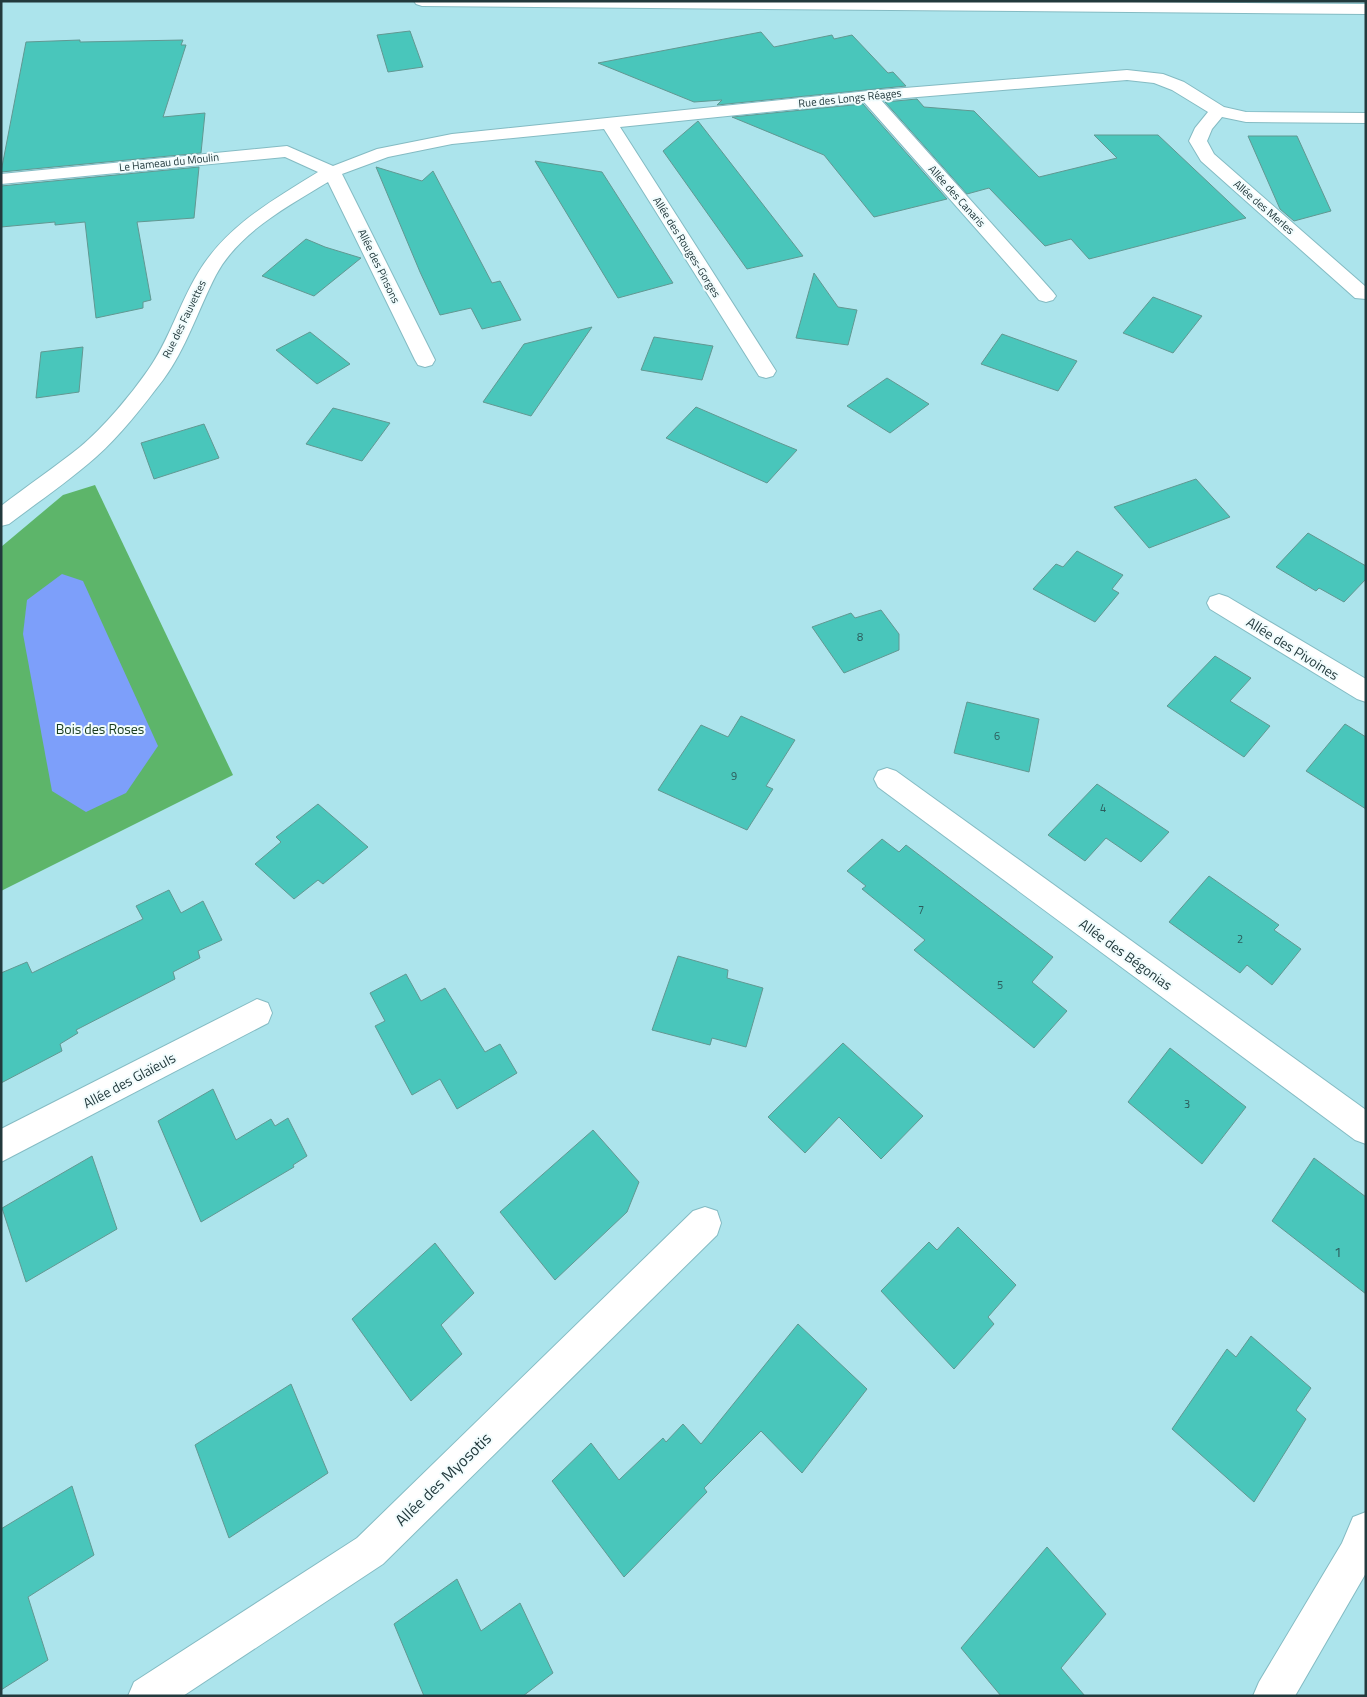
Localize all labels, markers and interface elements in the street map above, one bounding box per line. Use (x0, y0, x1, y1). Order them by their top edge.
street label: Rue des Longs Réages (798, 85, 902, 111)
street label: Le Hameau du Moulin (118, 149, 220, 175)
street label: Allée des Canaris (925, 162, 989, 230)
street label: Allée des Merles (1230, 176, 1298, 238)
street label: Allée des Rouges-Gorges (649, 194, 725, 300)
street label: Allée des Pinsons (354, 226, 404, 306)
street label: Rue des Fauvettes (158, 277, 210, 361)
street label: Allée des Pivoines (1243, 611, 1343, 685)
house number: 8 (857, 629, 863, 645)
park label: Bois des Roses (56, 718, 144, 739)
house number: 6 (994, 728, 1000, 744)
house number: 9 (731, 768, 737, 784)
house number: 4 (1100, 800, 1106, 816)
house number: 7 (918, 902, 924, 918)
street label: Allée des Bégonias (1075, 913, 1177, 995)
house number: 2 (1237, 931, 1243, 947)
house number: 5 (997, 977, 1003, 993)
street label: Allée des Glaïeuls (79, 1047, 179, 1113)
house number: 3 (1184, 1096, 1190, 1112)
house number: 1 (1334, 1241, 1342, 1262)
street label: Allée des Myosotis (389, 1427, 497, 1531)

